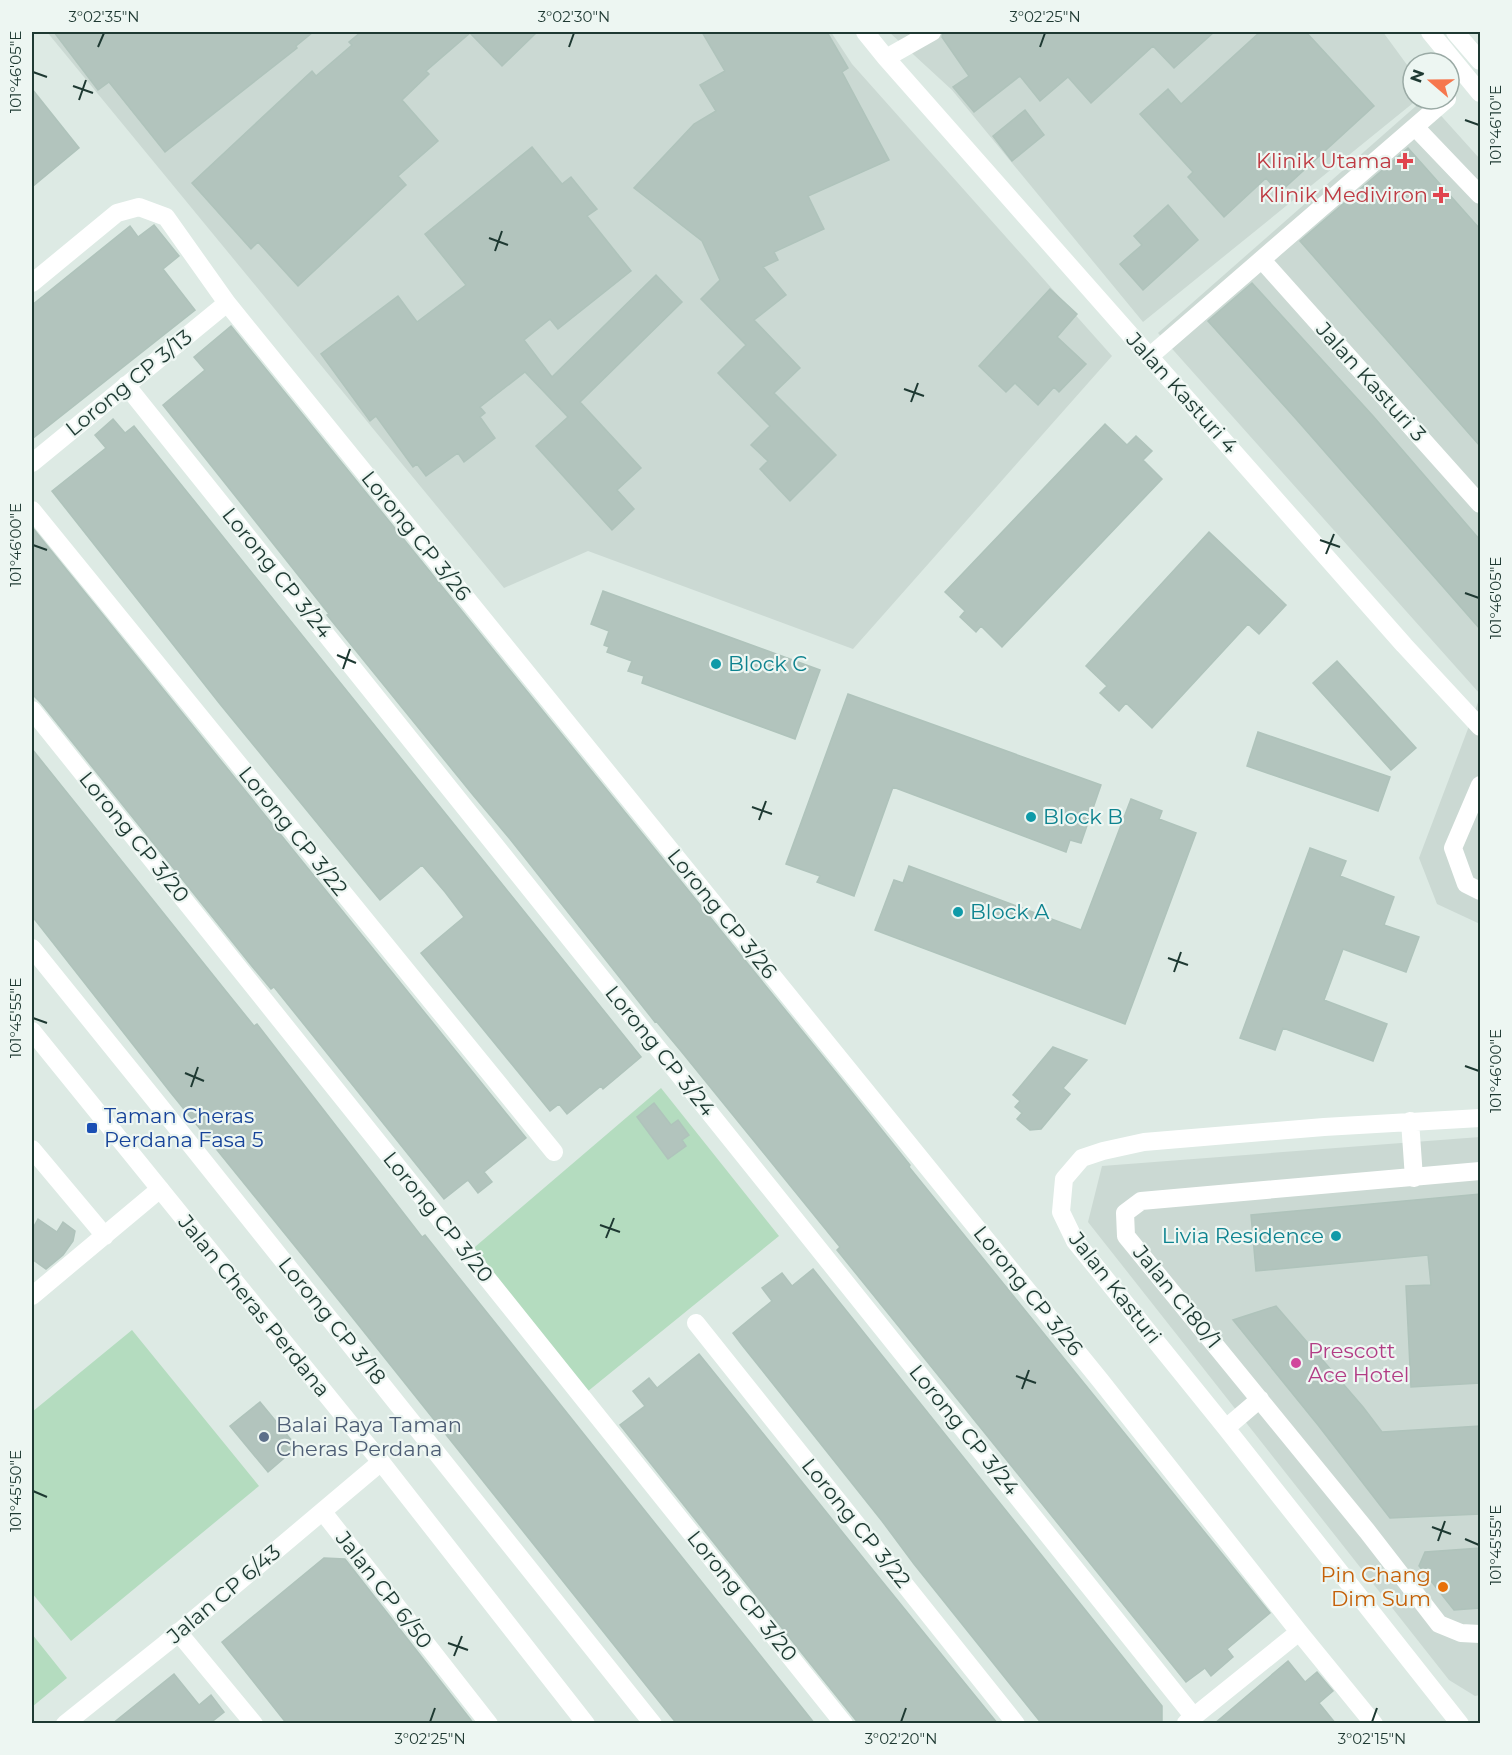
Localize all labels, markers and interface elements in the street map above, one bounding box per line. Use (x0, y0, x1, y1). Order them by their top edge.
text: 3°02'35"N (69, 7, 139, 26)
text: 3°02'30"N (538, 7, 610, 26)
text: 3°02'25"N (1009, 7, 1081, 26)
text: 101°46'05"E (6, 31, 25, 113)
north arrow (1401, 51, 1461, 111)
text: N (1406, 67, 1429, 85)
text: 101°46'10"E (1486, 85, 1505, 165)
place label: Klinik Utama (1256, 148, 1392, 173)
marker: Klinik Utama (1396, 152, 1414, 170)
place label: Klinik Mediviron (1259, 182, 1428, 207)
marker: Klinik Mediviron (1432, 186, 1450, 204)
street label: Jalan Kasturi 3 (1311, 316, 1431, 446)
street label: Lorong CP 3/13 (61, 324, 197, 441)
street label: Jalan Kasturi 4 (1121, 326, 1243, 458)
street label: Lorong CP 3/26 (356, 466, 477, 606)
street label: Lorong CP 3/24 (217, 502, 338, 643)
text: 101°46'00"E (6, 503, 25, 587)
text: 101°46'05"E (1486, 557, 1505, 639)
place label: Block C (728, 651, 807, 676)
marker: Block C (709, 657, 723, 671)
street label: Lorong CP 3/22 (234, 761, 353, 900)
street label: Lorong CP 3/20 (74, 766, 195, 907)
place label: Block B (1043, 804, 1123, 829)
marker: Block B (1024, 810, 1038, 824)
street label: Lorong CP 3/26 (662, 844, 783, 984)
place label: Block A (970, 899, 1050, 924)
marker: Block A (951, 905, 965, 919)
text: 101°45'55"E (6, 978, 25, 1058)
street label: Lorong CP 3/24 (600, 980, 721, 1121)
text: 101°46'00"E (1486, 1029, 1505, 1113)
place label: Taman Cheras Perdana Fasa 5 (104, 1103, 264, 1152)
marker: Taman Cheras Perdana Fasa 5 (85, 1121, 99, 1135)
street label: Lorong CP 3/20 (378, 1146, 499, 1287)
street label: Jalan Cheras Perdana (173, 1209, 336, 1402)
street label: Lorong CP 3/26 (968, 1221, 1089, 1361)
place label: Livia Residence (1162, 1223, 1324, 1248)
street label: Jalan Kasturi (1064, 1226, 1167, 1348)
marker: Livia Residence (1329, 1229, 1343, 1243)
street label: Jalan C180/1 (1128, 1239, 1227, 1353)
street label: Lorong CP 3/18 (273, 1252, 391, 1389)
place label: Prescott Ace Hotel (1308, 1338, 1409, 1387)
marker: Prescott Ace Hotel (1289, 1356, 1303, 1370)
street label: Lorong CP 3/24 (904, 1359, 1025, 1500)
place label: Balai Raya Taman Cheras Perdana (276, 1412, 462, 1461)
marker: Balai Raya Taman Cheras Perdana (257, 1430, 271, 1444)
text: 101°45'50"E (6, 1450, 25, 1532)
street label: Lorong CP 3/22 (797, 1453, 916, 1592)
text: 101°45'55"E (1486, 1505, 1505, 1585)
street label: Jalan CP 6/50 (330, 1525, 438, 1653)
street label: Lorong CP 3/20 (682, 1525, 803, 1666)
street label: Jalan CP 6/43 (161, 1539, 285, 1649)
place label: Pin Chang Dim Sum (1321, 1562, 1431, 1611)
marker: Pin Chang Dim Sum (1436, 1580, 1450, 1594)
text: 3°02'25"N (394, 1729, 466, 1748)
text: 3°02'20"N (865, 1729, 937, 1748)
text: 3°02'15"N (1338, 1729, 1406, 1748)

